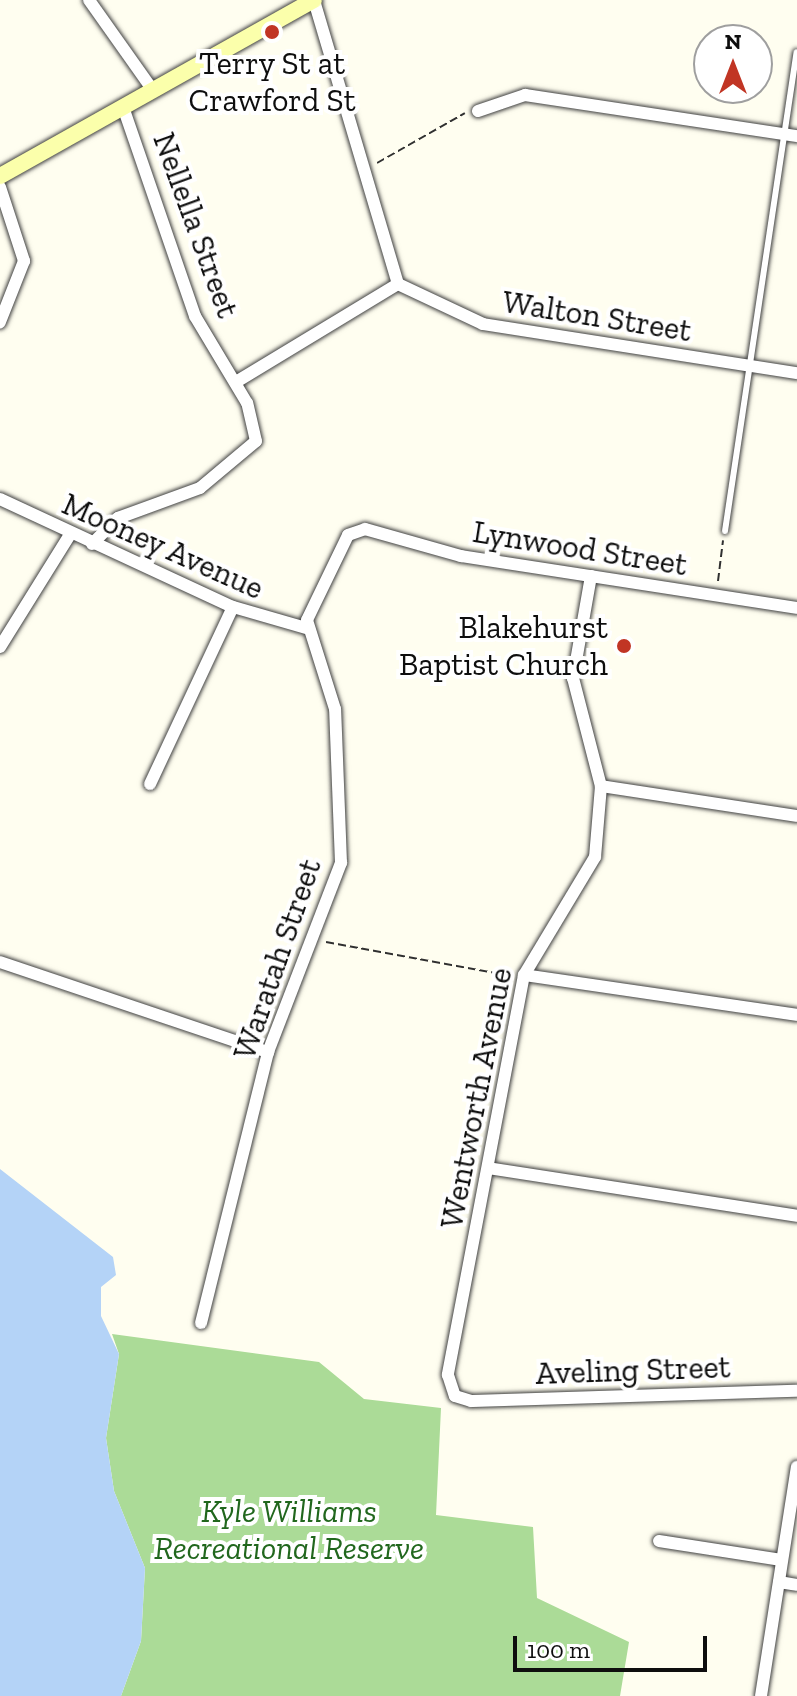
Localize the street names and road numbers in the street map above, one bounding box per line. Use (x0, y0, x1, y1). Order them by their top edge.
street label: Nellella Street (145, 127, 247, 323)
street label: Walton Street (500, 282, 694, 350)
street label: Mooney Avenue (56, 484, 270, 608)
street label: Lynwood Street (470, 512, 690, 584)
street label: Waratah Street (225, 854, 329, 1064)
street label: Wentworth Avenue (432, 964, 520, 1232)
street label: Aveling Street (535, 1347, 731, 1393)

